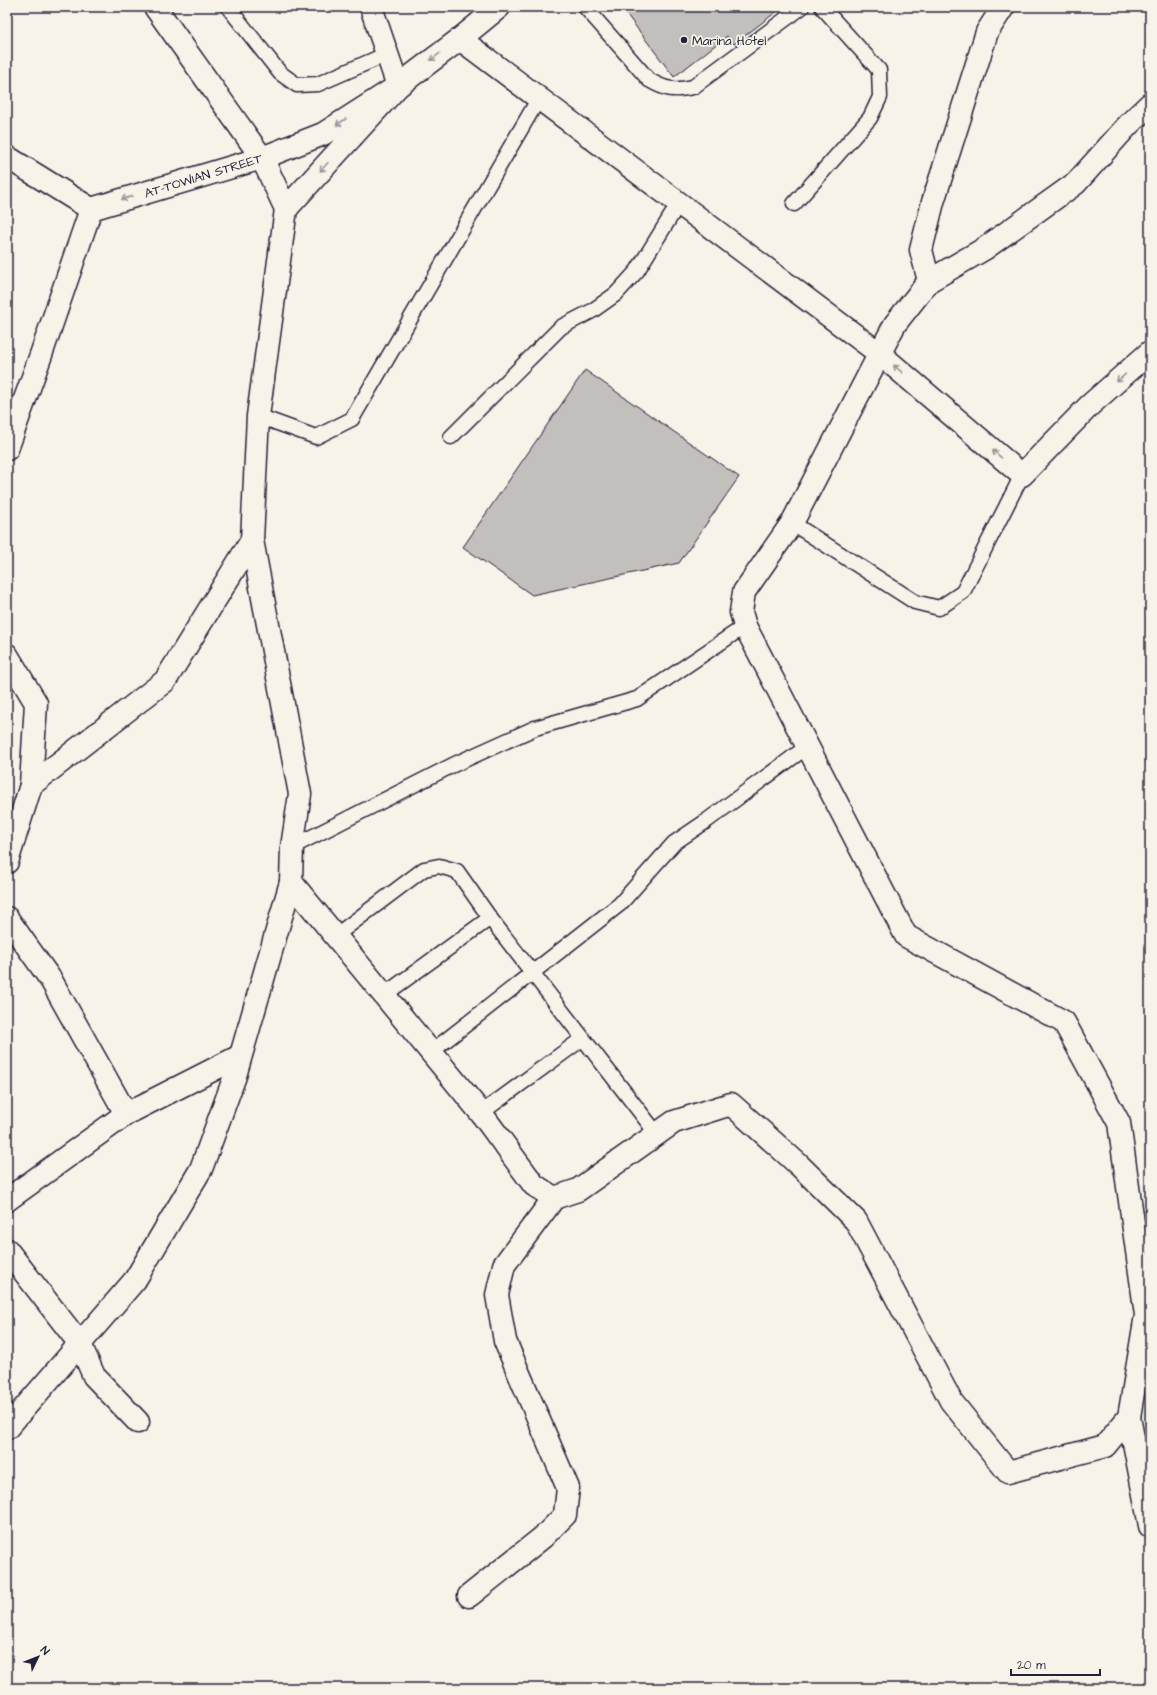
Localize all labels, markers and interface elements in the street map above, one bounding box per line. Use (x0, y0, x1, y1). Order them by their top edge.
place label: Marina Hotel (692, 32, 766, 50)
marker: Marina Hotel (679, 35, 689, 45)
one-way arrow (430, 53, 441, 62)
one-way arrow (336, 118, 347, 126)
street label: AT-TOWIAN STREET (142, 149, 265, 202)
one-way arrow (320, 161, 329, 171)
one-way arrow (121, 195, 134, 202)
one-way arrow (894, 365, 904, 374)
one-way arrow (1115, 373, 1126, 382)
one-way arrow (992, 449, 1002, 458)
north arrow (18, 1637, 58, 1677)
text: N (37, 1643, 53, 1658)
scale bar (1011, 1651, 1100, 1677)
text: 20 m (1017, 1657, 1046, 1674)

